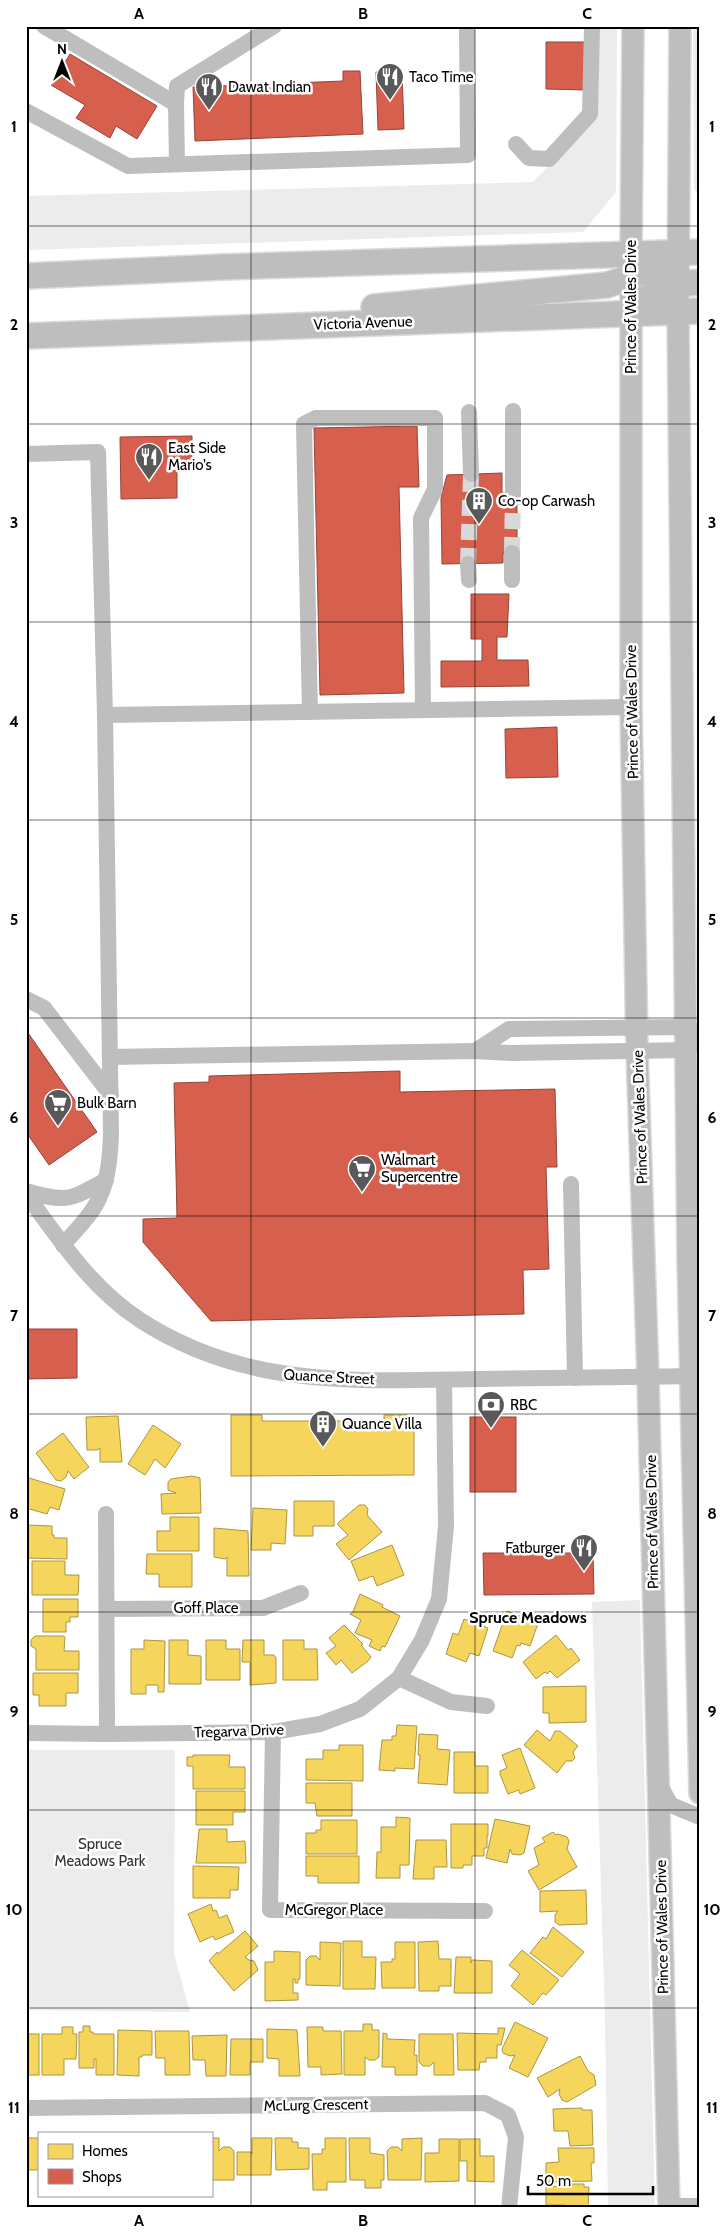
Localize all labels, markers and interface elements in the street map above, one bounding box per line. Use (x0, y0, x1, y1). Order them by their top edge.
text: A (134, 4, 144, 23)
text: B (358, 4, 368, 23)
text: C (582, 4, 592, 23)
north arrow (38, 38, 88, 88)
text: N (57, 40, 67, 58)
restaurant icon: Taco Time (375, 62, 405, 101)
place label: Taco Time (409, 68, 474, 86)
restaurant icon: Dawat Indian (194, 72, 224, 111)
place label: Dawat Indian (228, 78, 311, 96)
text: 1 (11, 117, 17, 136)
text: 1 (709, 117, 715, 136)
street label: Prince of Wales Drive (622, 240, 640, 374)
street label: Victoria Avenue (313, 312, 413, 334)
text: 2 (10, 315, 18, 334)
text: 2 (708, 315, 716, 334)
place label: East Side Mario's (168, 439, 226, 474)
restaurant icon: East Side Mario's (134, 442, 164, 481)
building icon: Co-op Carwash (464, 486, 494, 525)
place label: Co-op Carwash (498, 492, 595, 510)
text: 3 (10, 513, 18, 532)
text: 3 (708, 513, 716, 532)
street label: Prince of Wales Drive (622, 644, 642, 779)
text: 4 (9, 712, 19, 731)
text: 4 (707, 712, 717, 731)
text: 5 (10, 910, 18, 929)
text: 5 (708, 910, 716, 929)
street label: Prince of Wales Drive (629, 1049, 651, 1184)
supermarket icon: Bulk Barn (43, 1088, 73, 1127)
place label: Bulk Barn (77, 1094, 137, 1112)
text: 6 (10, 1108, 19, 1127)
text: 6 (708, 1108, 717, 1127)
place label: Walmart Supercentre (381, 1151, 458, 1186)
supermarket icon: Walmart Supercentre (347, 1154, 377, 1193)
text: 7 (10, 1306, 19, 1325)
text: 7 (708, 1306, 717, 1325)
street label: Quance Street (283, 1366, 375, 1388)
bank icon: RBC (476, 1390, 506, 1429)
place label: RBC (510, 1396, 537, 1414)
building icon: Quance Villa (308, 1409, 338, 1448)
place label: Quance Villa (342, 1415, 423, 1433)
street label: Prince of Wales Drive (642, 1454, 662, 1589)
text: 8 (9, 1504, 19, 1523)
text: 8 (707, 1504, 717, 1523)
restaurant icon: Fatburger (569, 1533, 599, 1572)
place label: Fatburger (505, 1539, 565, 1557)
street label: Goff Place (173, 1599, 239, 1617)
district label: Spruce Meadows (469, 1608, 587, 1627)
text: 9 (10, 1702, 19, 1721)
text: 9 (708, 1702, 717, 1721)
street label: Tregarva Drive (194, 1720, 285, 1742)
park label: Spruce Meadows Park (55, 1835, 146, 1870)
street label: Prince of Wales Drive (652, 1859, 672, 1994)
text: 10 (5, 1900, 23, 1919)
text: 10 (703, 1900, 721, 1919)
street label: McGregor Place (285, 1901, 383, 1919)
street label: McLurg Crescent (263, 2095, 369, 2115)
text: 11 (8, 2098, 20, 2117)
text: 11 (706, 2098, 718, 2117)
legend (38, 2132, 212, 2196)
text: Homes (82, 2142, 128, 2160)
scale bar (528, 2164, 654, 2196)
text: Shops (82, 2168, 122, 2186)
text: 50 m (536, 2172, 571, 2190)
text: A (134, 2211, 144, 2230)
text: B (358, 2211, 368, 2230)
text: C (582, 2211, 592, 2230)

